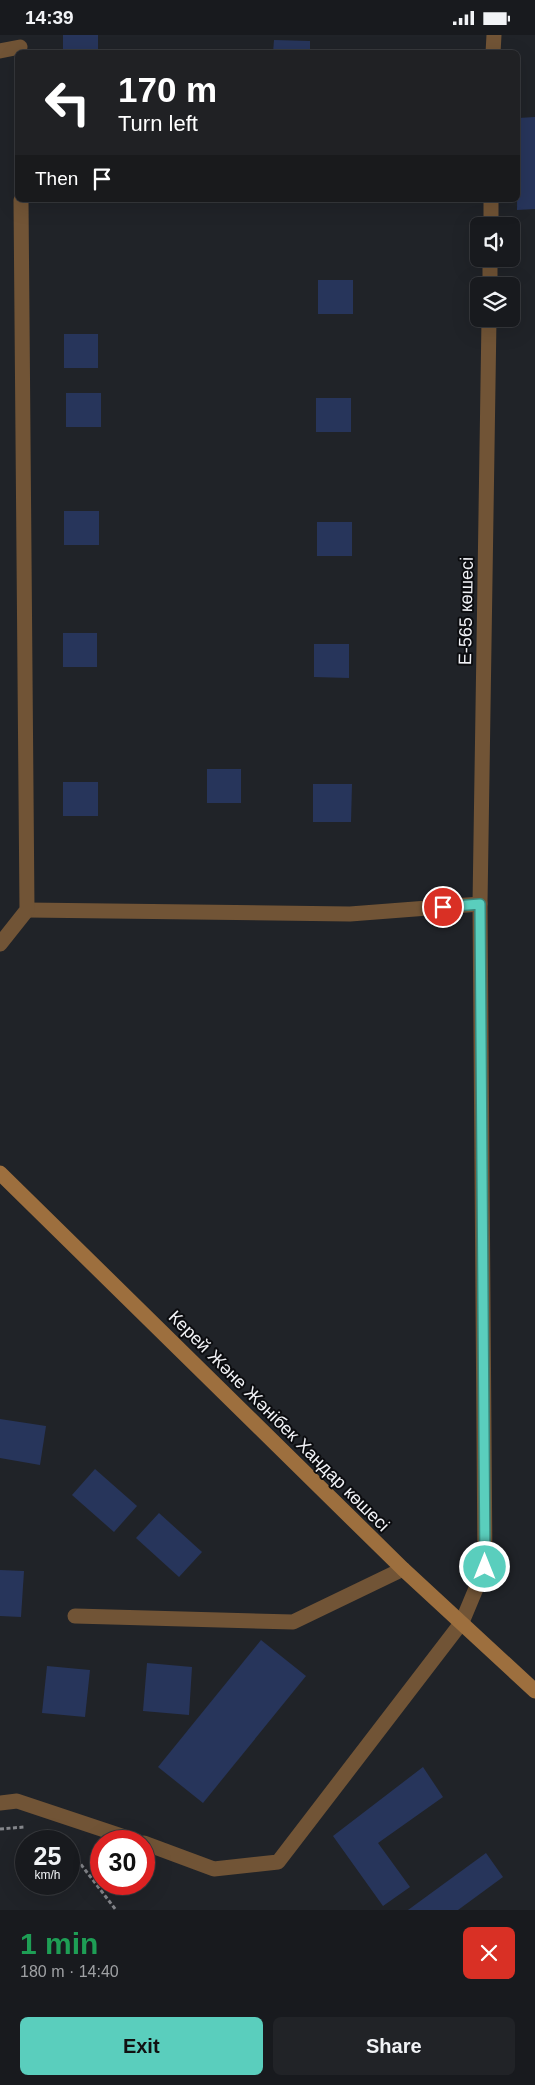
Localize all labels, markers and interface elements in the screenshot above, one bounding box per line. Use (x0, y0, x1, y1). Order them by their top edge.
text: 14:39 (25, 7, 74, 28)
icon: left (35, 70, 100, 135)
text: 170 m (118, 70, 217, 109)
text: Turn left (118, 111, 198, 136)
icon: arrive (88, 165, 116, 193)
text: Then (35, 168, 78, 189)
map controls (470, 217, 520, 327)
button: sound (470, 217, 520, 267)
button: layers (470, 277, 520, 327)
street label: Е-565 көшесі (455, 557, 477, 665)
pin (422, 886, 464, 928)
icon: arrive (429, 893, 457, 921)
street label: Керей Және Жәнібек Хандар көшесі (165, 1307, 393, 1535)
position arrow (458, 1540, 510, 1592)
speed limit sign: 30 (90, 1830, 155, 1895)
text: 25 (34, 1842, 61, 1870)
text: km/h (34, 1868, 61, 1882)
text: 1 min (20, 1927, 98, 1960)
button: close (463, 1927, 515, 1979)
text: 180 m · 14:40 (20, 1963, 119, 1980)
button: Exit (20, 2017, 263, 2075)
button: Share (273, 2017, 515, 2075)

